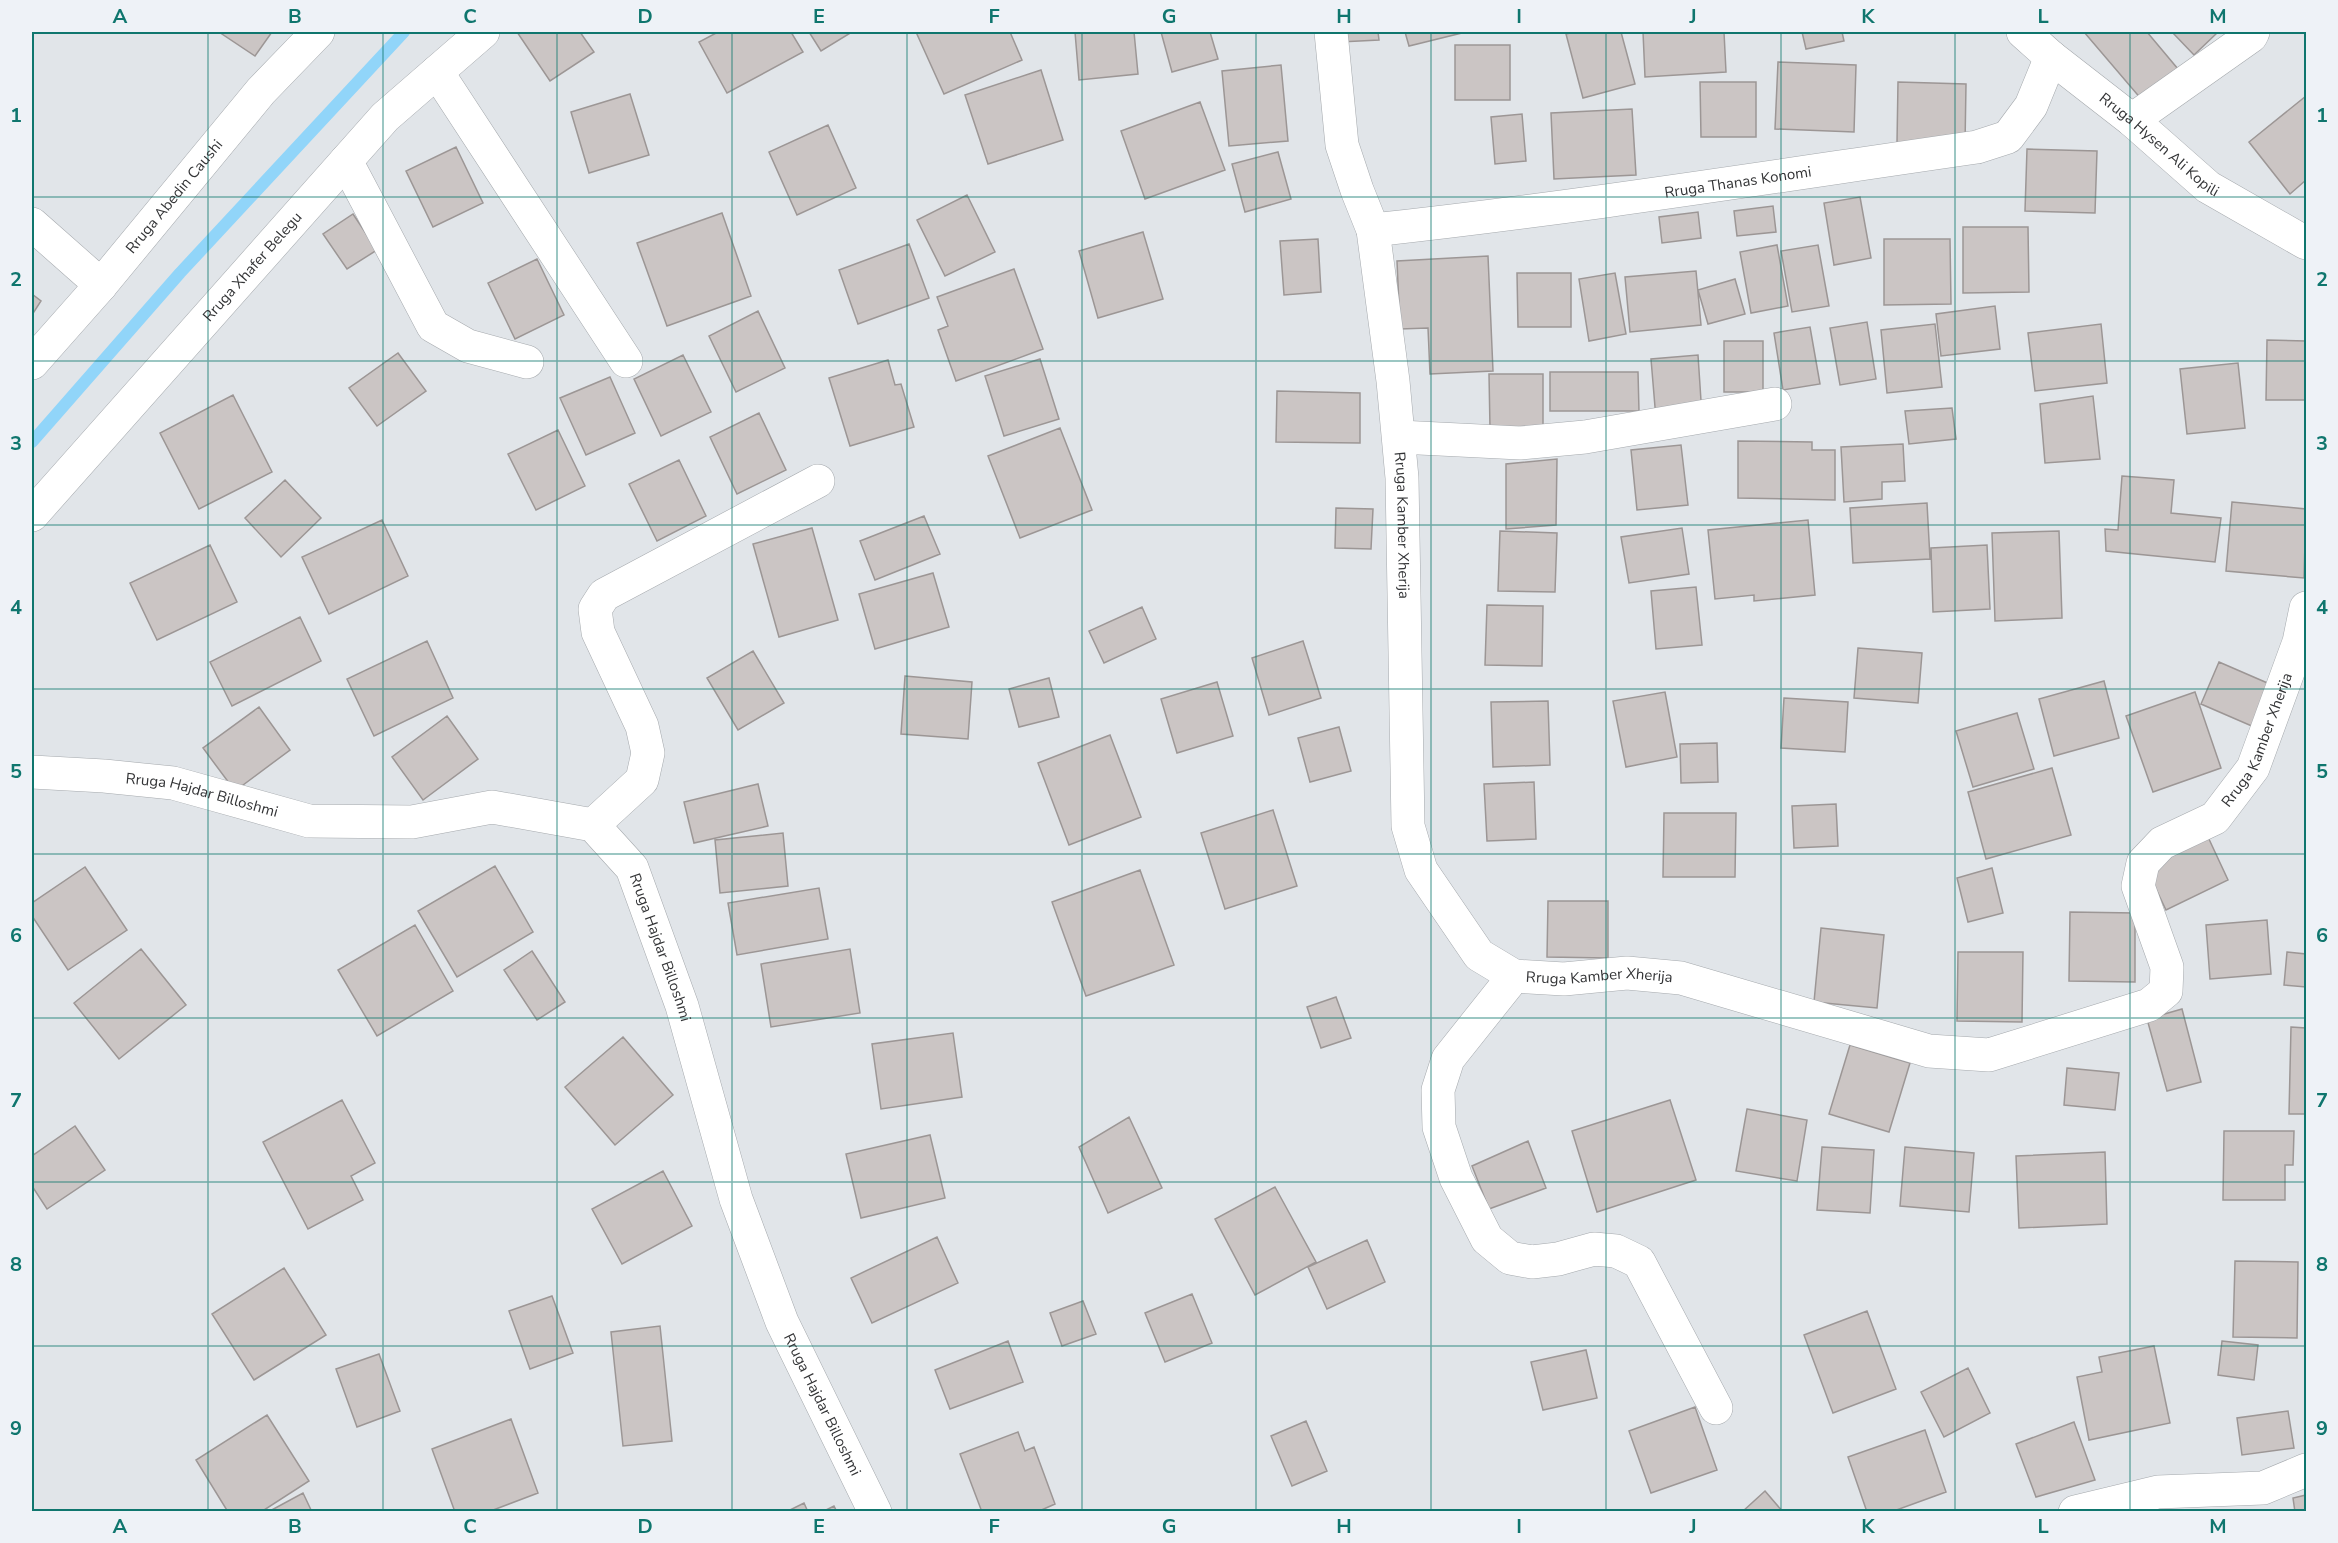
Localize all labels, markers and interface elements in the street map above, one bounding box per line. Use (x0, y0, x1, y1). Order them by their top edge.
text: A (113, 3, 128, 30)
text: B (288, 3, 302, 30)
text: C (463, 3, 477, 30)
text: D (637, 3, 653, 30)
text: E (813, 3, 825, 30)
text: F (988, 3, 1000, 30)
text: G (1162, 3, 1176, 30)
text: H (1336, 3, 1352, 30)
text: I (1516, 3, 1522, 30)
text: J (1688, 3, 1697, 30)
text: K (1861, 3, 1875, 30)
text: L (2037, 3, 2049, 30)
text: M (2209, 3, 2227, 30)
street label: Rruga Hysen Ali Kopili (2095, 88, 2223, 201)
text: 1 (10, 102, 22, 129)
text: 1 (2316, 102, 2328, 129)
street label: Rruga Abedin Caushi (121, 135, 227, 258)
street label: Rruga Thanas Konomi (1663, 161, 1813, 203)
street label: Rruga Xhafer Belegu (198, 207, 306, 326)
text: 2 (10, 266, 22, 293)
text: 2 (2316, 266, 2328, 293)
text: 3 (10, 430, 22, 457)
text: 3 (2316, 430, 2328, 457)
street label: Rruga Kamber Xherija (1390, 451, 1414, 599)
text: 4 (10, 594, 22, 621)
text: 4 (2316, 594, 2328, 621)
street label: Rruga Kamber Xherija (2217, 670, 2297, 811)
text: 5 (10, 758, 22, 785)
text: 5 (2316, 758, 2328, 785)
street label: Rruga Hajdar Billoshmi (125, 768, 280, 822)
street label: Rruga Hajdar Billoshmi (625, 870, 696, 1024)
text: 6 (10, 922, 22, 949)
text: 6 (2316, 922, 2328, 949)
street label: Rruga Kamber Xherija (1525, 963, 1674, 989)
text: 7 (10, 1087, 22, 1114)
text: 7 (2316, 1087, 2328, 1114)
text: 8 (10, 1251, 22, 1278)
text: 8 (2316, 1251, 2328, 1278)
street label: Rruga Hajdar Billoshmi (779, 1330, 866, 1479)
text: 9 (10, 1415, 22, 1442)
text: 9 (2316, 1415, 2328, 1442)
text: A (113, 1513, 128, 1540)
text: B (288, 1513, 302, 1540)
text: C (463, 1513, 477, 1540)
text: D (637, 1513, 653, 1540)
text: E (813, 1513, 825, 1540)
text: F (988, 1513, 1000, 1540)
text: G (1162, 1513, 1176, 1540)
text: H (1336, 1513, 1352, 1540)
text: I (1516, 1513, 1522, 1540)
text: J (1688, 1513, 1697, 1540)
text: K (1861, 1513, 1875, 1540)
text: L (2037, 1513, 2049, 1540)
text: M (2209, 1513, 2227, 1540)

